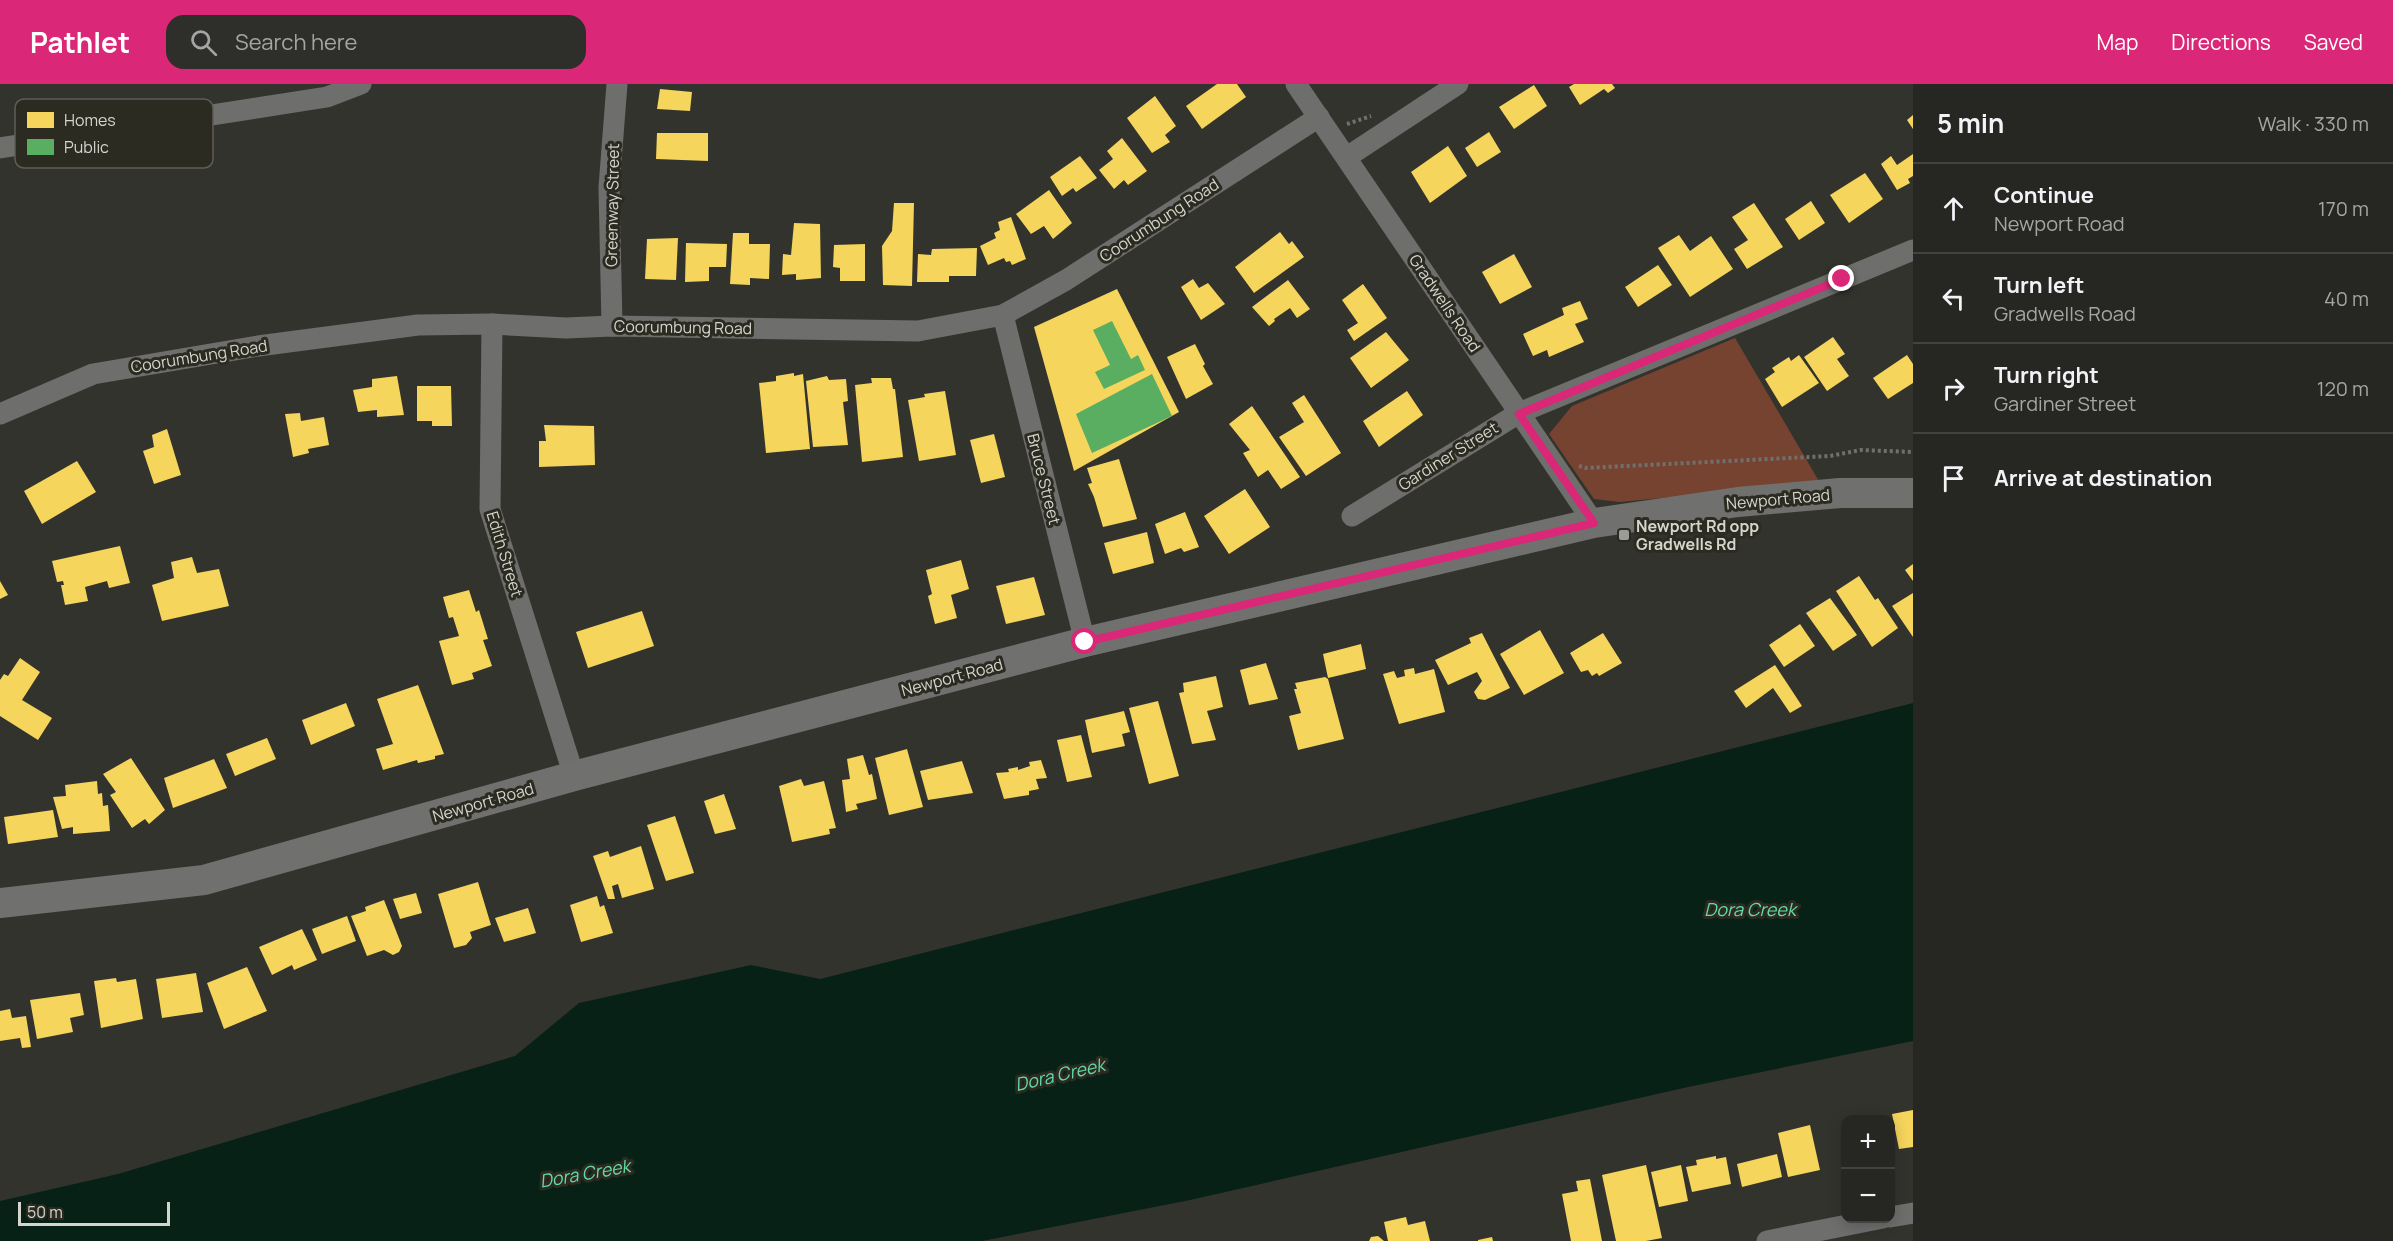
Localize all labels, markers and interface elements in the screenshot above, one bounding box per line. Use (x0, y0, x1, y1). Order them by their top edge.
search box (166, 15, 586, 69)
text: Pathlet (30, 23, 130, 61)
icon: search (187, 26, 220, 59)
text: Search here (235, 27, 357, 57)
text: Map (2097, 28, 2138, 56)
text: Directions (2171, 28, 2271, 56)
text: Saved (2304, 28, 2363, 56)
legend (15, 99, 213, 168)
text: 5 min (1937, 105, 2004, 141)
text: Homes (64, 109, 116, 131)
text: Walk · 330 m (2258, 110, 2369, 137)
text: Public (64, 136, 109, 158)
street label: Greenway Street (600, 143, 624, 267)
street label: Coorumbung Road (1095, 173, 1223, 267)
text: Continue (1994, 180, 2094, 210)
icon: ahead (1937, 192, 1970, 225)
text: 170 m (2318, 195, 2369, 222)
text: Newport Road (1994, 210, 2125, 237)
street label: Gradwells Road (1404, 250, 1486, 356)
route end (1828, 265, 1854, 291)
text: Turn left (1994, 270, 2084, 300)
icon: left (1937, 282, 1970, 315)
text: 40 m (2324, 285, 2369, 312)
text: Gradwells Road (1994, 300, 2136, 327)
street label: Coorumbung Road (614, 315, 752, 339)
street label: Coorumbung Road (129, 334, 269, 378)
text: Turn right (1994, 360, 2099, 390)
icon: right (1937, 372, 1970, 405)
text: 120 m (2317, 375, 2369, 402)
text: Gardiner Street (1994, 390, 2136, 417)
street label: Gardiner Street (1394, 417, 1502, 495)
street label: Bruce Street (1022, 431, 1066, 527)
icon: arrive (1937, 462, 1970, 495)
text: Arrive at destination (1994, 463, 2212, 493)
street label: Newport Road (1725, 483, 1831, 515)
street label: Edith Street (482, 508, 528, 600)
place label: Newport Rd opp Gradwells Rd (1636, 515, 1759, 555)
marker: Newport Rd opp Gradwells Rd (1617, 528, 1631, 542)
route start (1071, 628, 1097, 654)
street label: Newport Road (899, 653, 1005, 701)
street label: Newport Road (430, 777, 536, 827)
water label: Dora Creek (1704, 897, 1799, 921)
water label: Dora Creek (1012, 1051, 1110, 1096)
map controls (1841, 1115, 1895, 1223)
button: + (1841, 1115, 1895, 1169)
water label: Dora Creek (538, 1153, 635, 1193)
button: − (1841, 1169, 1895, 1223)
scale bar (18, 1199, 170, 1226)
text: 50 m (27, 1201, 63, 1223)

